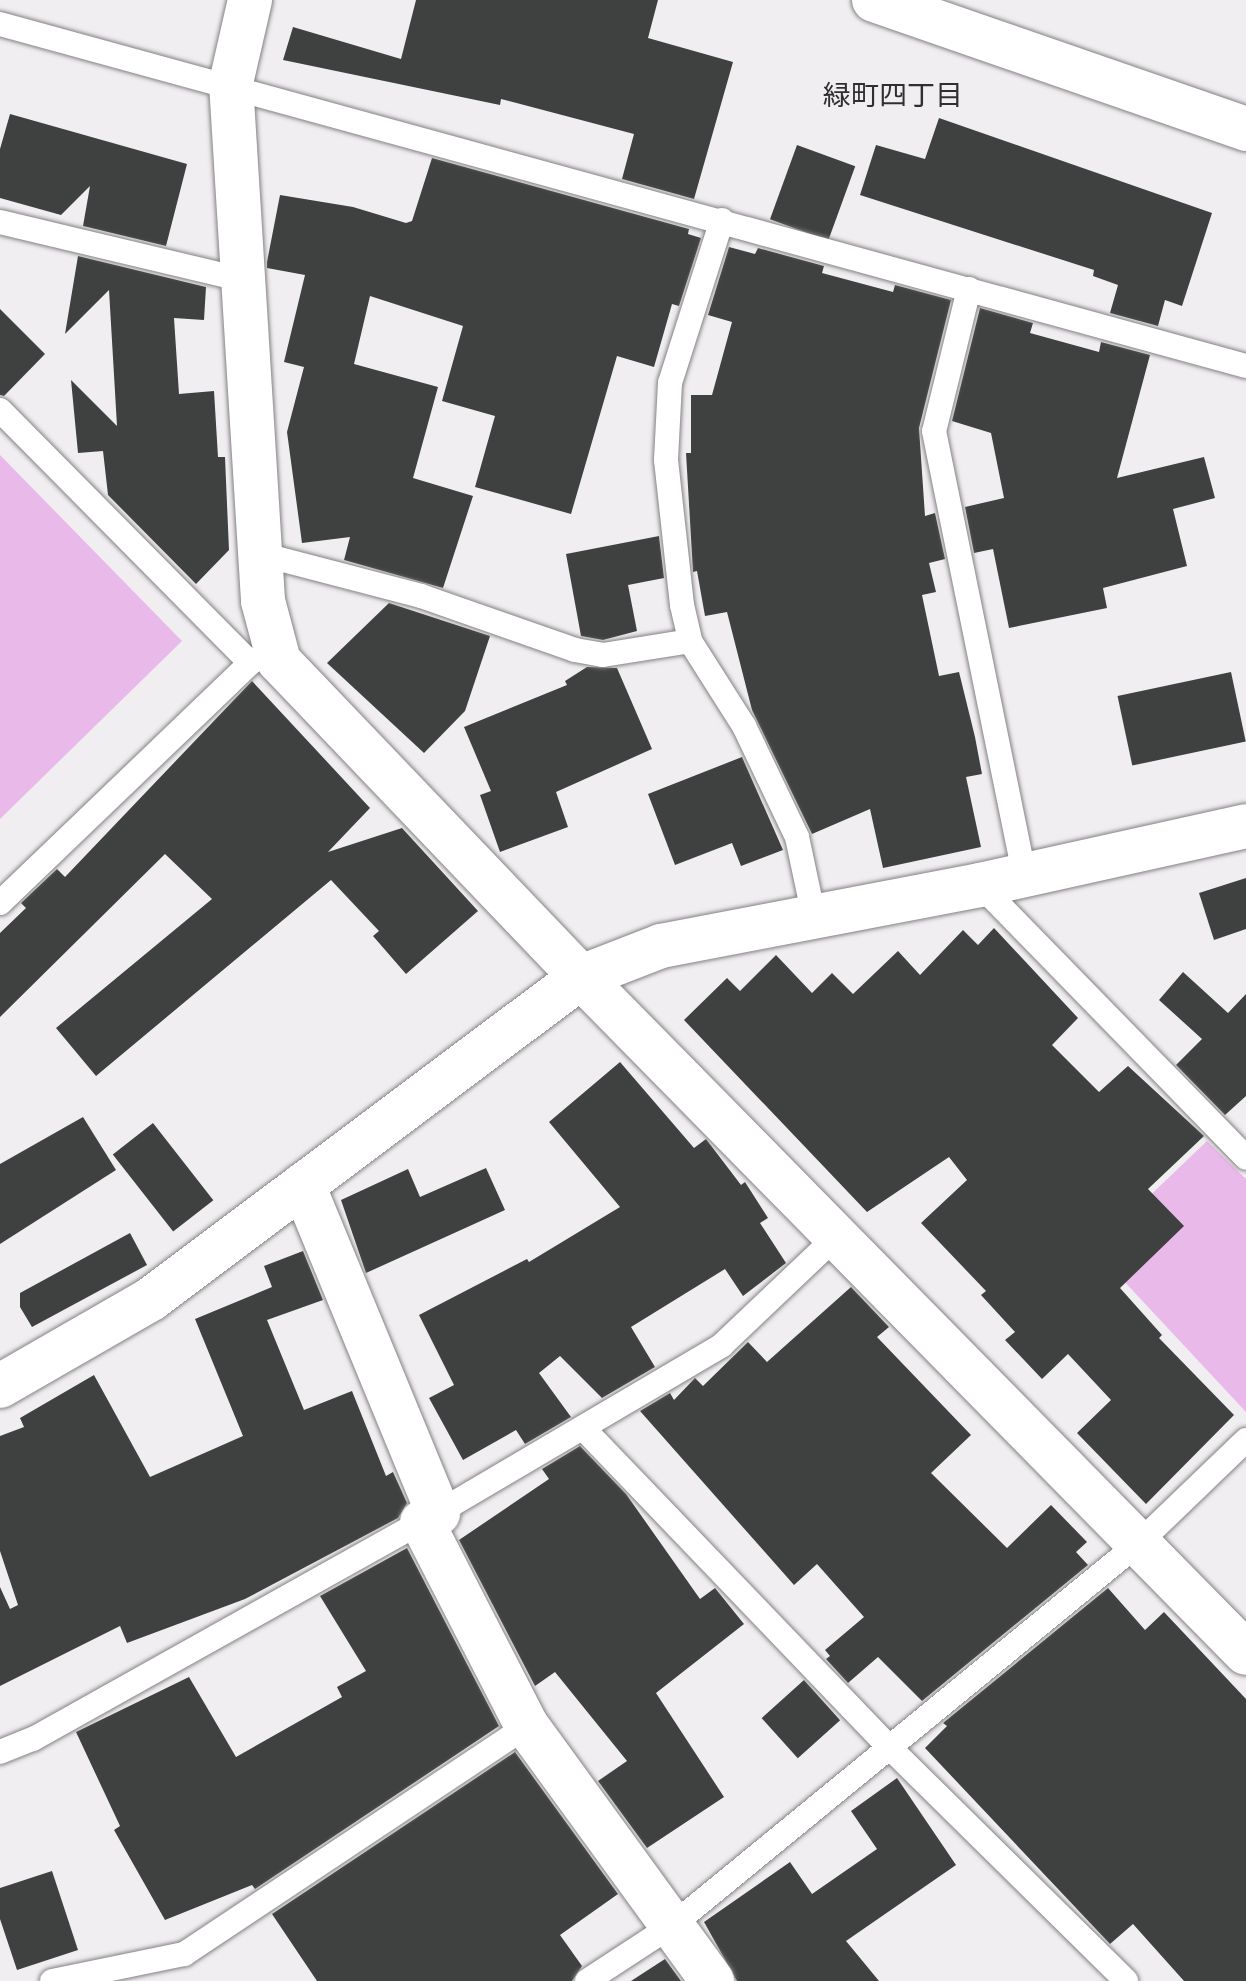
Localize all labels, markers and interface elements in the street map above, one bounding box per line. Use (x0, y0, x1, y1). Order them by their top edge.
district label: 緑町四丁目 (823, 78, 963, 112)

